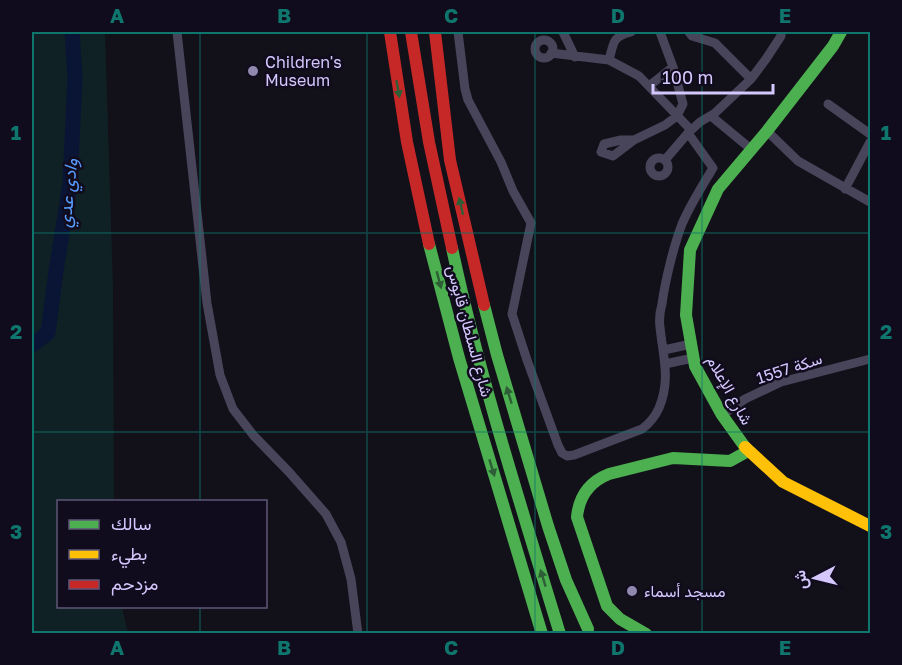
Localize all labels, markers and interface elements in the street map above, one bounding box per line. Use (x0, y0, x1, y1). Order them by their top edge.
text: A (110, 3, 124, 27)
text: B (277, 3, 291, 27)
text: C (444, 3, 458, 27)
text: D (611, 3, 625, 27)
text: E (779, 3, 791, 27)
place label: Children's Museum (265, 52, 342, 90)
scale bar (653, 57, 773, 95)
marker: Children's Museum (246, 64, 260, 78)
text: 100 m (662, 66, 713, 88)
one-way arrow (394, 80, 403, 99)
text: 1 (11, 120, 21, 144)
text: 1 (881, 120, 891, 144)
water label: وادي عدي (52, 157, 87, 229)
one-way arrow (455, 197, 465, 216)
street label: شارع السلطان قابوس (441, 263, 497, 399)
one-way arrow (434, 271, 444, 289)
text: 2 (10, 319, 22, 343)
text: 2 (880, 319, 892, 343)
street label: سكة 1557 (754, 348, 824, 388)
street label: شارع الإعلام (701, 352, 757, 429)
one-way arrow (504, 386, 513, 404)
one-way arrow (488, 459, 497, 477)
legend (57, 500, 267, 608)
text: سالك (111, 512, 151, 534)
text: 3 (10, 519, 22, 543)
text: 3 (880, 519, 892, 543)
text: بطيء (111, 542, 147, 569)
north arrow (785, 548, 845, 608)
one-way arrow (538, 569, 547, 587)
text: ش (789, 569, 811, 591)
text: مزدحم (111, 572, 158, 596)
place label: مسجد أسماء (644, 581, 726, 601)
marker: مسجد أسماء (625, 584, 639, 598)
text: A (110, 635, 124, 659)
text: B (277, 635, 291, 659)
text: C (444, 635, 458, 659)
text: D (611, 635, 625, 659)
text: E (779, 635, 791, 659)

